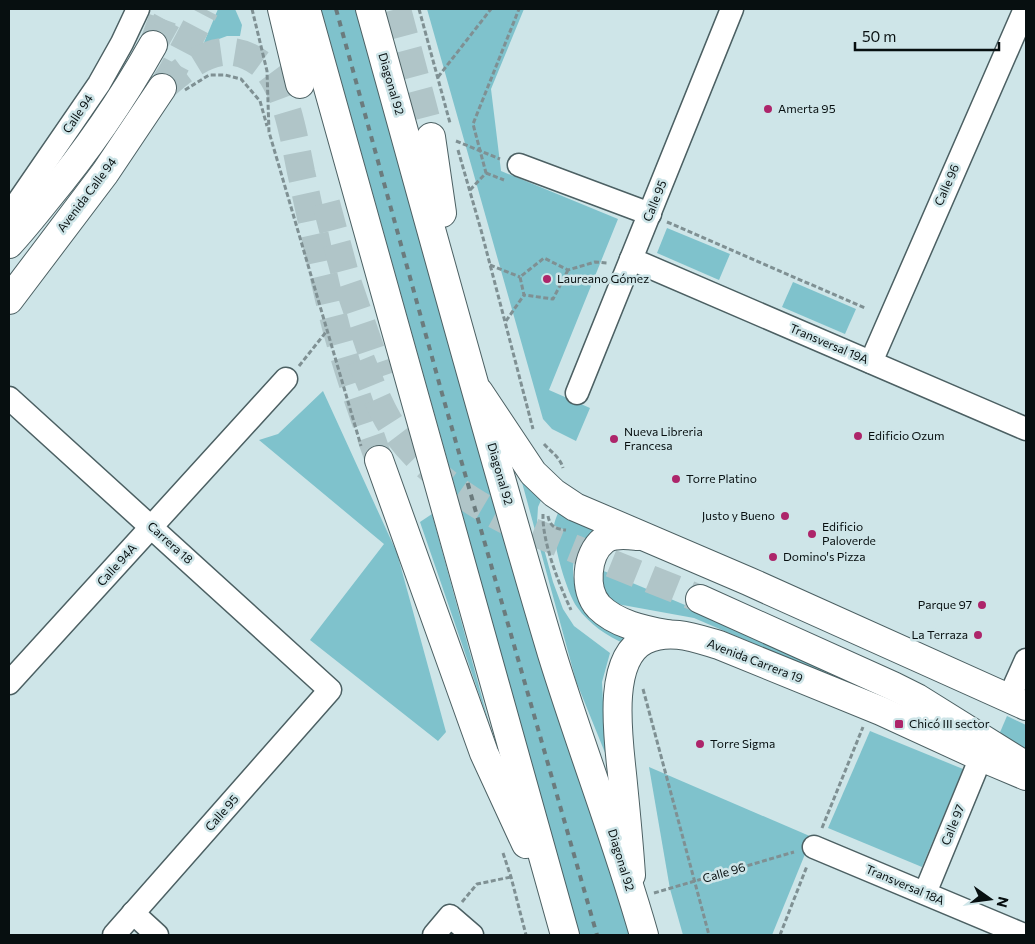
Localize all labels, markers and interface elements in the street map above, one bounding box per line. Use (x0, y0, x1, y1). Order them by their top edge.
scale bar (855, 20, 999, 52)
text: 50 m (862, 27, 896, 45)
street label: Diagonal 92 (376, 51, 408, 117)
street label: Calle 94 (59, 91, 95, 135)
place label: Amerta 95 (778, 101, 836, 115)
marker: Amerta 95 (762, 103, 774, 115)
street label: Avenida Calle 94 (54, 155, 119, 234)
street label: Calle 96 (931, 162, 961, 207)
street label: Calle 95 (639, 178, 669, 223)
place label: Laureano Gómez (557, 271, 649, 285)
marker: Laureano Gómez (541, 273, 553, 285)
street label: Transversal 19A (788, 320, 871, 366)
place label: Nueva Libreria Francesa (624, 424, 703, 452)
place label: Edificio Ozum (868, 428, 944, 442)
marker: Edificio Ozum (852, 430, 864, 442)
marker: Nueva Libreria Francesa (608, 433, 620, 445)
street label: Diagonal 92 (485, 441, 517, 507)
place label: Torre Platino (686, 471, 757, 485)
marker: Torre Platino (670, 473, 682, 485)
place label: Justo y Bueno (702, 508, 775, 523)
marker: Justo y Bueno (779, 510, 791, 522)
street label: Carrera 18 (145, 518, 196, 566)
place label: Edificio Paloverde (822, 519, 876, 547)
marker: Edificio Paloverde (806, 528, 818, 540)
street label: Calle 94A (94, 540, 139, 588)
place label: Domino's Pizza (783, 549, 866, 563)
marker: Domino's Pizza (767, 551, 779, 563)
place label: Parque 97 (918, 597, 972, 611)
marker: Parque 97 (976, 599, 988, 611)
place label: La Terraza (911, 627, 968, 641)
marker: La Terraza (972, 629, 984, 641)
street label: Avenida Carrera 19 (705, 635, 805, 685)
place label: Chicó III sector (909, 716, 990, 730)
marker: Chicó III sector (893, 718, 905, 730)
place label: Torre Sigma (710, 736, 775, 750)
marker: Torre Sigma (694, 738, 706, 750)
street label: Calle 95 (202, 791, 241, 833)
street label: Calle 97 (938, 802, 967, 847)
street label: Diagonal 92 (606, 827, 638, 893)
street label: Calle 96 (701, 859, 747, 885)
street label: Transversal 18A (864, 861, 947, 907)
north arrow (965, 874, 1015, 924)
text: N (994, 895, 1013, 909)

